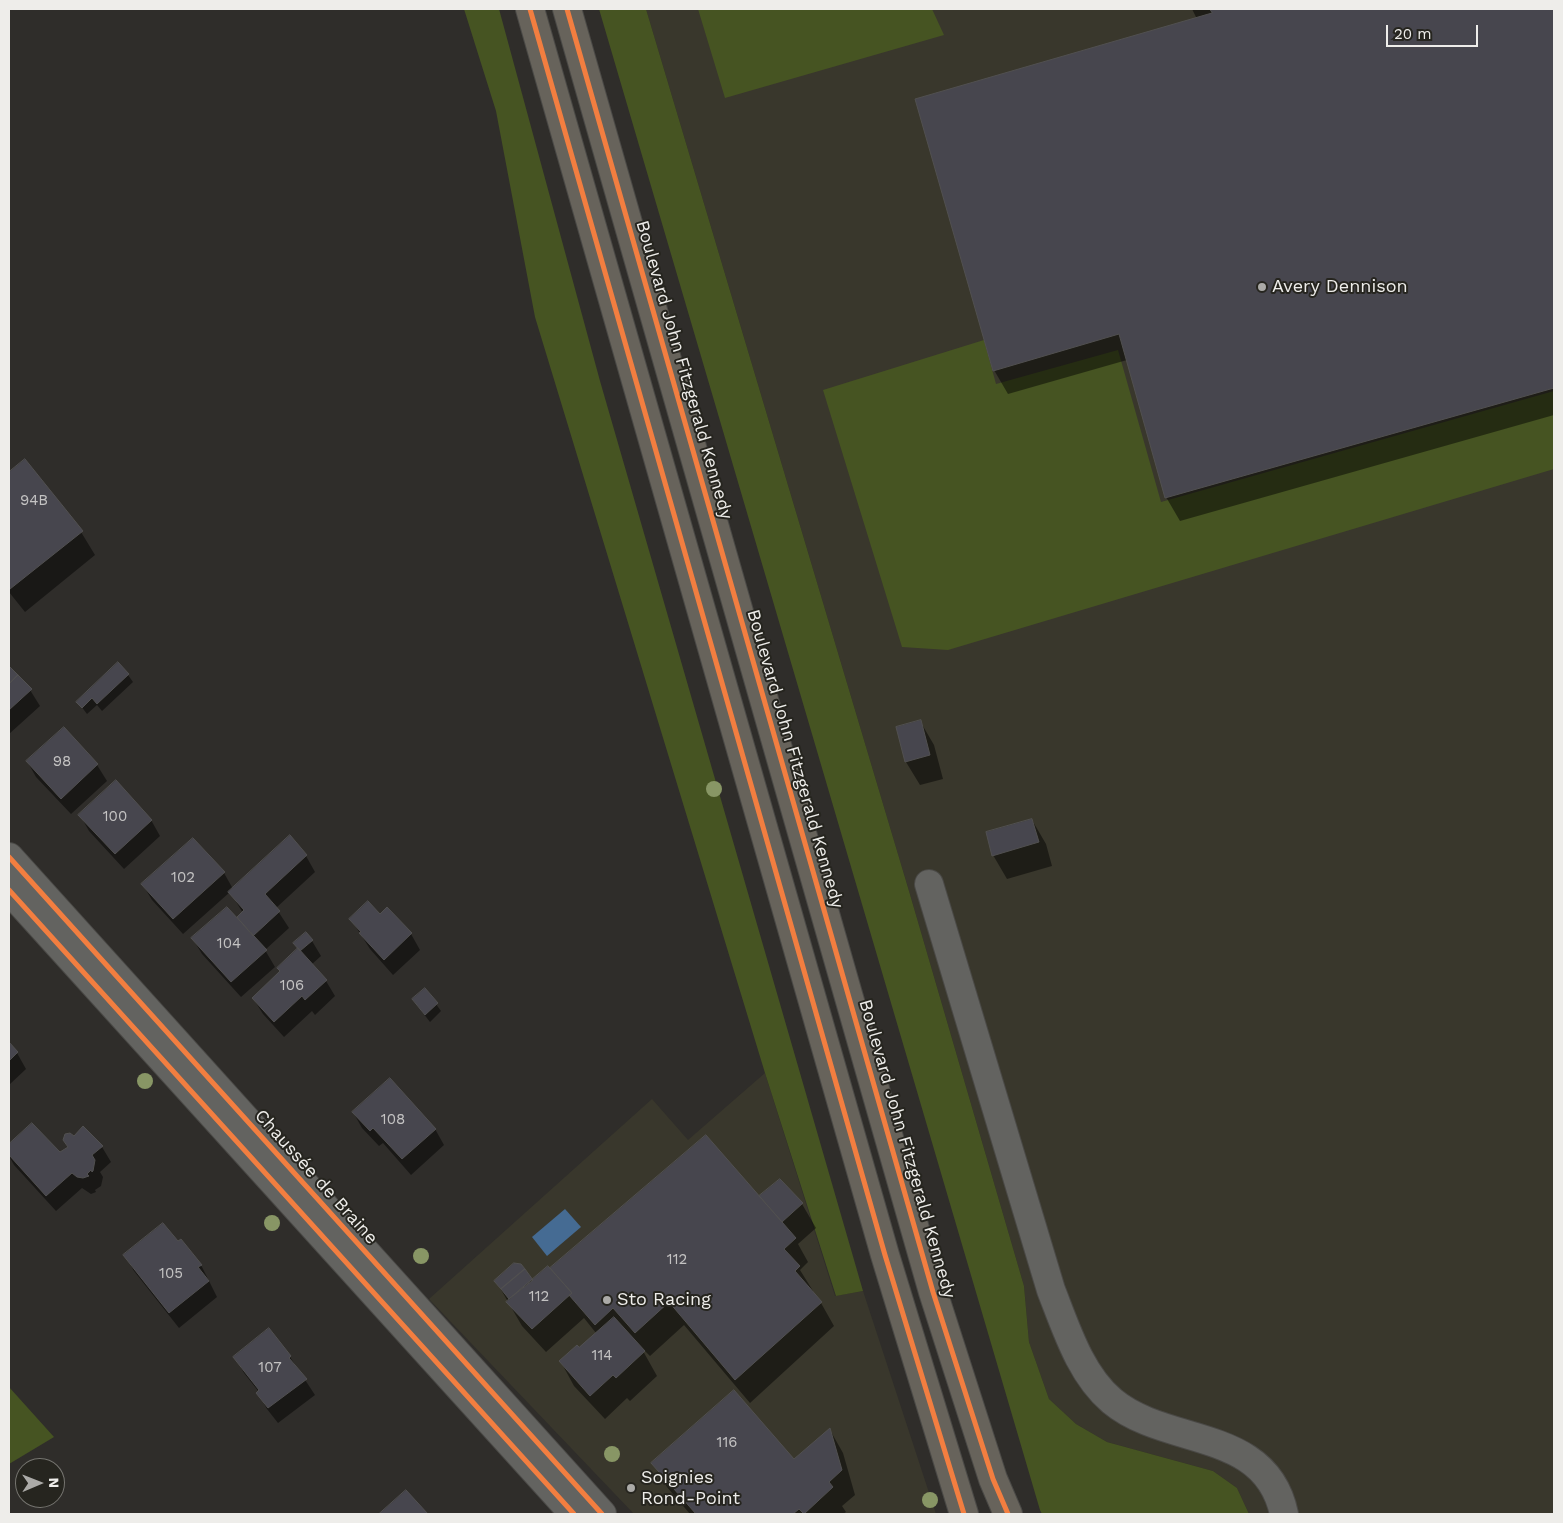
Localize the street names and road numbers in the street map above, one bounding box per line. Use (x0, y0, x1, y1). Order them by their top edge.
street label: Boulevard John Fitzgerald Kennedy (631, 218, 737, 522)
street label: Boulevard John Fitzgerald Kennedy (742, 607, 848, 911)
street label: Boulevard John Fitzgerald Kennedy (854, 997, 960, 1301)
street label: Chaussée de Braine (250, 1105, 382, 1249)

